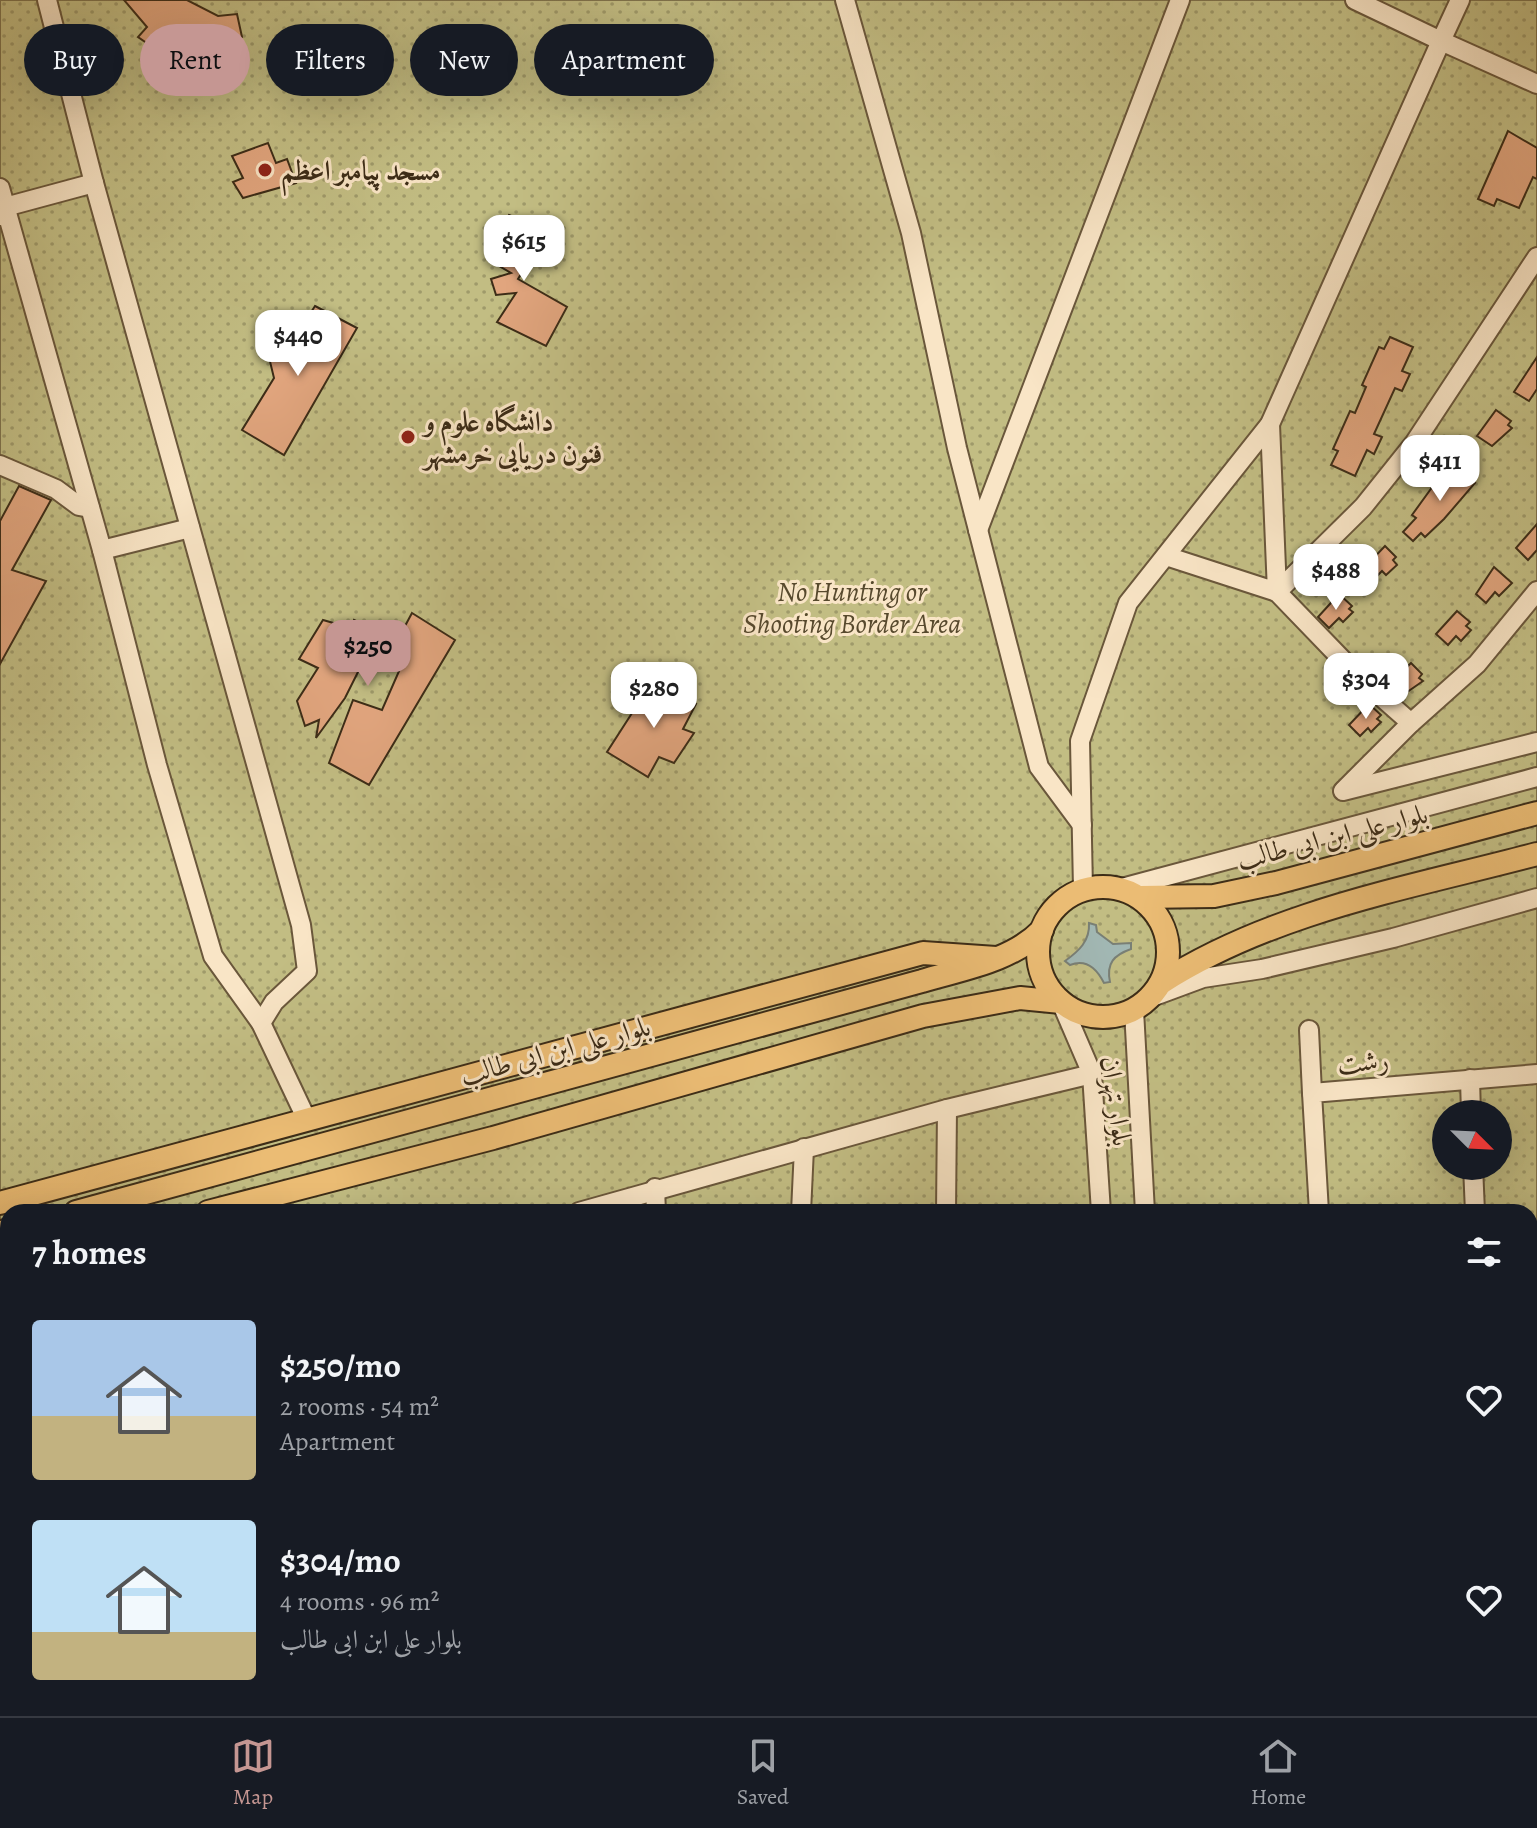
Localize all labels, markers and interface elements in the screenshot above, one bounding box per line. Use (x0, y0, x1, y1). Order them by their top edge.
chip: Buy (24, 24, 124, 96)
chip: Rent (140, 24, 250, 96)
chip: Filters (266, 24, 394, 96)
chip: New (410, 24, 518, 96)
chip: Apartment (534, 24, 714, 96)
place label: مسجد پیامبر اعظم (281, 152, 441, 196)
marker: مسجد پیامبر اعظم (256, 161, 274, 179)
pin: $615 (477, 215, 571, 283)
text: $615 (502, 223, 546, 258)
pin: $440 (251, 310, 345, 378)
text: $440 (273, 318, 323, 353)
place label: دانشگاه علوم و فنون دریایی خرمشهر (421, 403, 603, 473)
marker: دانشگاه علوم و فنون دریایی خرمشهر (399, 428, 417, 446)
pin: $411 (1393, 435, 1487, 503)
text: $411 (1419, 443, 1461, 478)
pin: $488 (1289, 544, 1383, 612)
text: $488 (1311, 552, 1361, 587)
park label: No Hunting or Shooting Border Area (743, 573, 961, 643)
pin: $250 (321, 620, 415, 688)
text: $250 (344, 628, 392, 663)
pin: $304 (1319, 653, 1413, 721)
text: $304 (1342, 661, 1390, 696)
pin: $280 (607, 662, 701, 730)
text: $280 (629, 670, 679, 705)
street label: بلوار علی ابن ابی طالب (1233, 795, 1432, 880)
street label: بلوار علی ابن ابی طالب (456, 1007, 655, 1096)
street label: رشت (1336, 1041, 1391, 1083)
street label: بلوار تهران (1091, 1054, 1141, 1149)
north arrow (1432, 1100, 1512, 1180)
map controls (1432, 1100, 1512, 1180)
text: 7 homes (32, 1229, 147, 1276)
icon: filters (1462, 1230, 1506, 1274)
text: $250/mo (280, 1342, 401, 1389)
icon: home (96, 1352, 192, 1448)
icon: heart (1462, 1378, 1506, 1422)
text: 2 rooms · 54 m² (280, 1389, 439, 1424)
text: Apartment (280, 1424, 395, 1459)
text: $304/mo (280, 1537, 401, 1584)
icon: home (96, 1552, 192, 1648)
icon: heart (1462, 1578, 1506, 1622)
text: 4 rooms · 96 m² (280, 1584, 439, 1619)
text: بلوار علی ابن ابی طالب (280, 1622, 462, 1657)
tab: Map (231, 1734, 275, 1812)
tab: Saved (737, 1734, 789, 1812)
tab: Home (1251, 1734, 1306, 1812)

